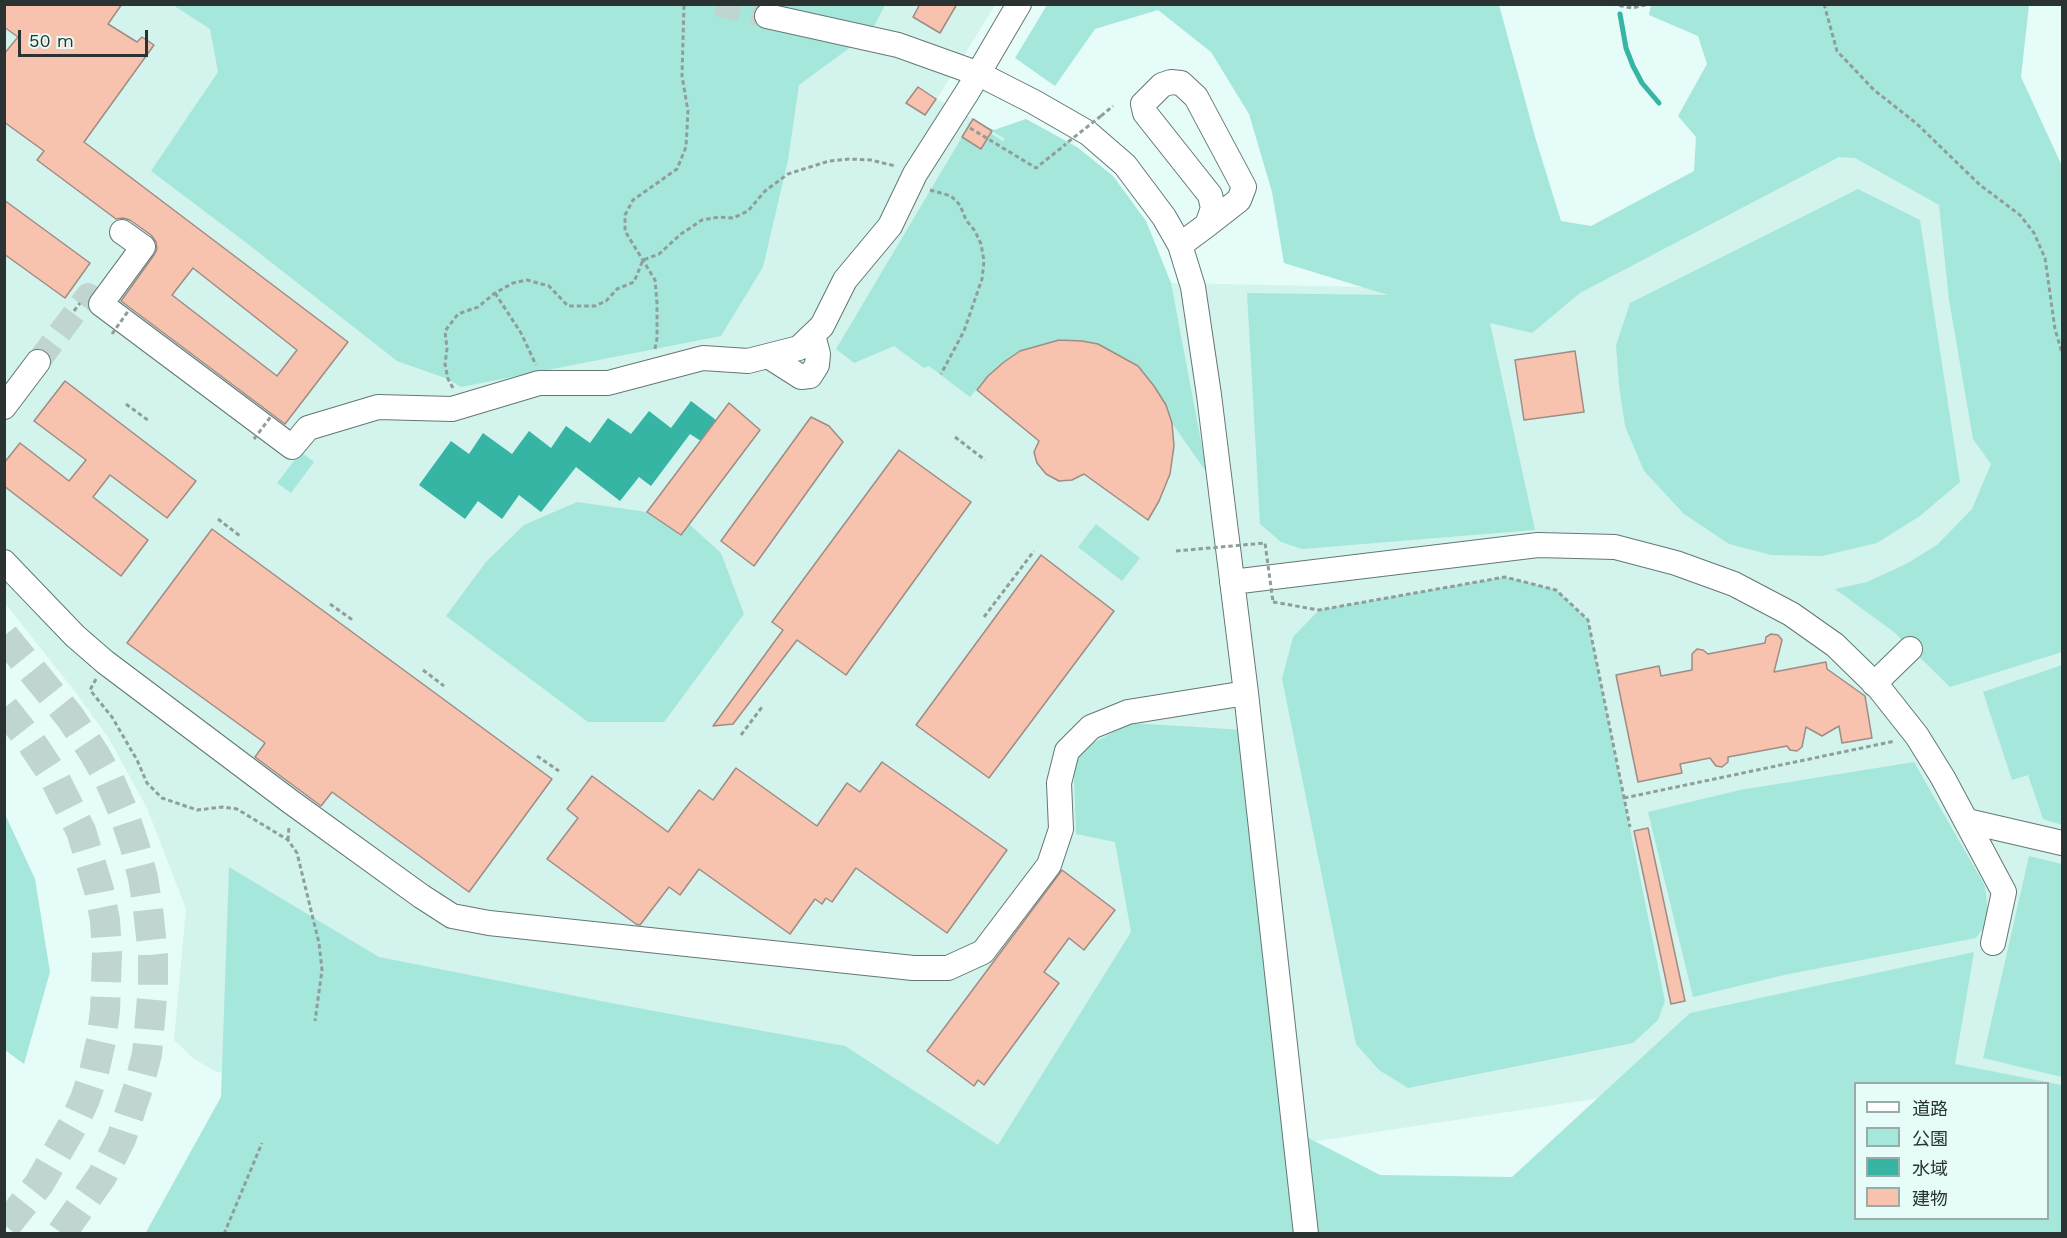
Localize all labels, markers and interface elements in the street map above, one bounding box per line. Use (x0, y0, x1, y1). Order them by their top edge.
scale bar (21, 18, 152, 56)
text: 50 m (29, 30, 74, 51)
legend (1854, 1082, 2049, 1220)
text: 道路 (1912, 1098, 1948, 1119)
text: 公園 (1912, 1128, 1948, 1149)
text: 水域 (1912, 1158, 1948, 1179)
text: 建物 (1912, 1188, 1948, 1209)

